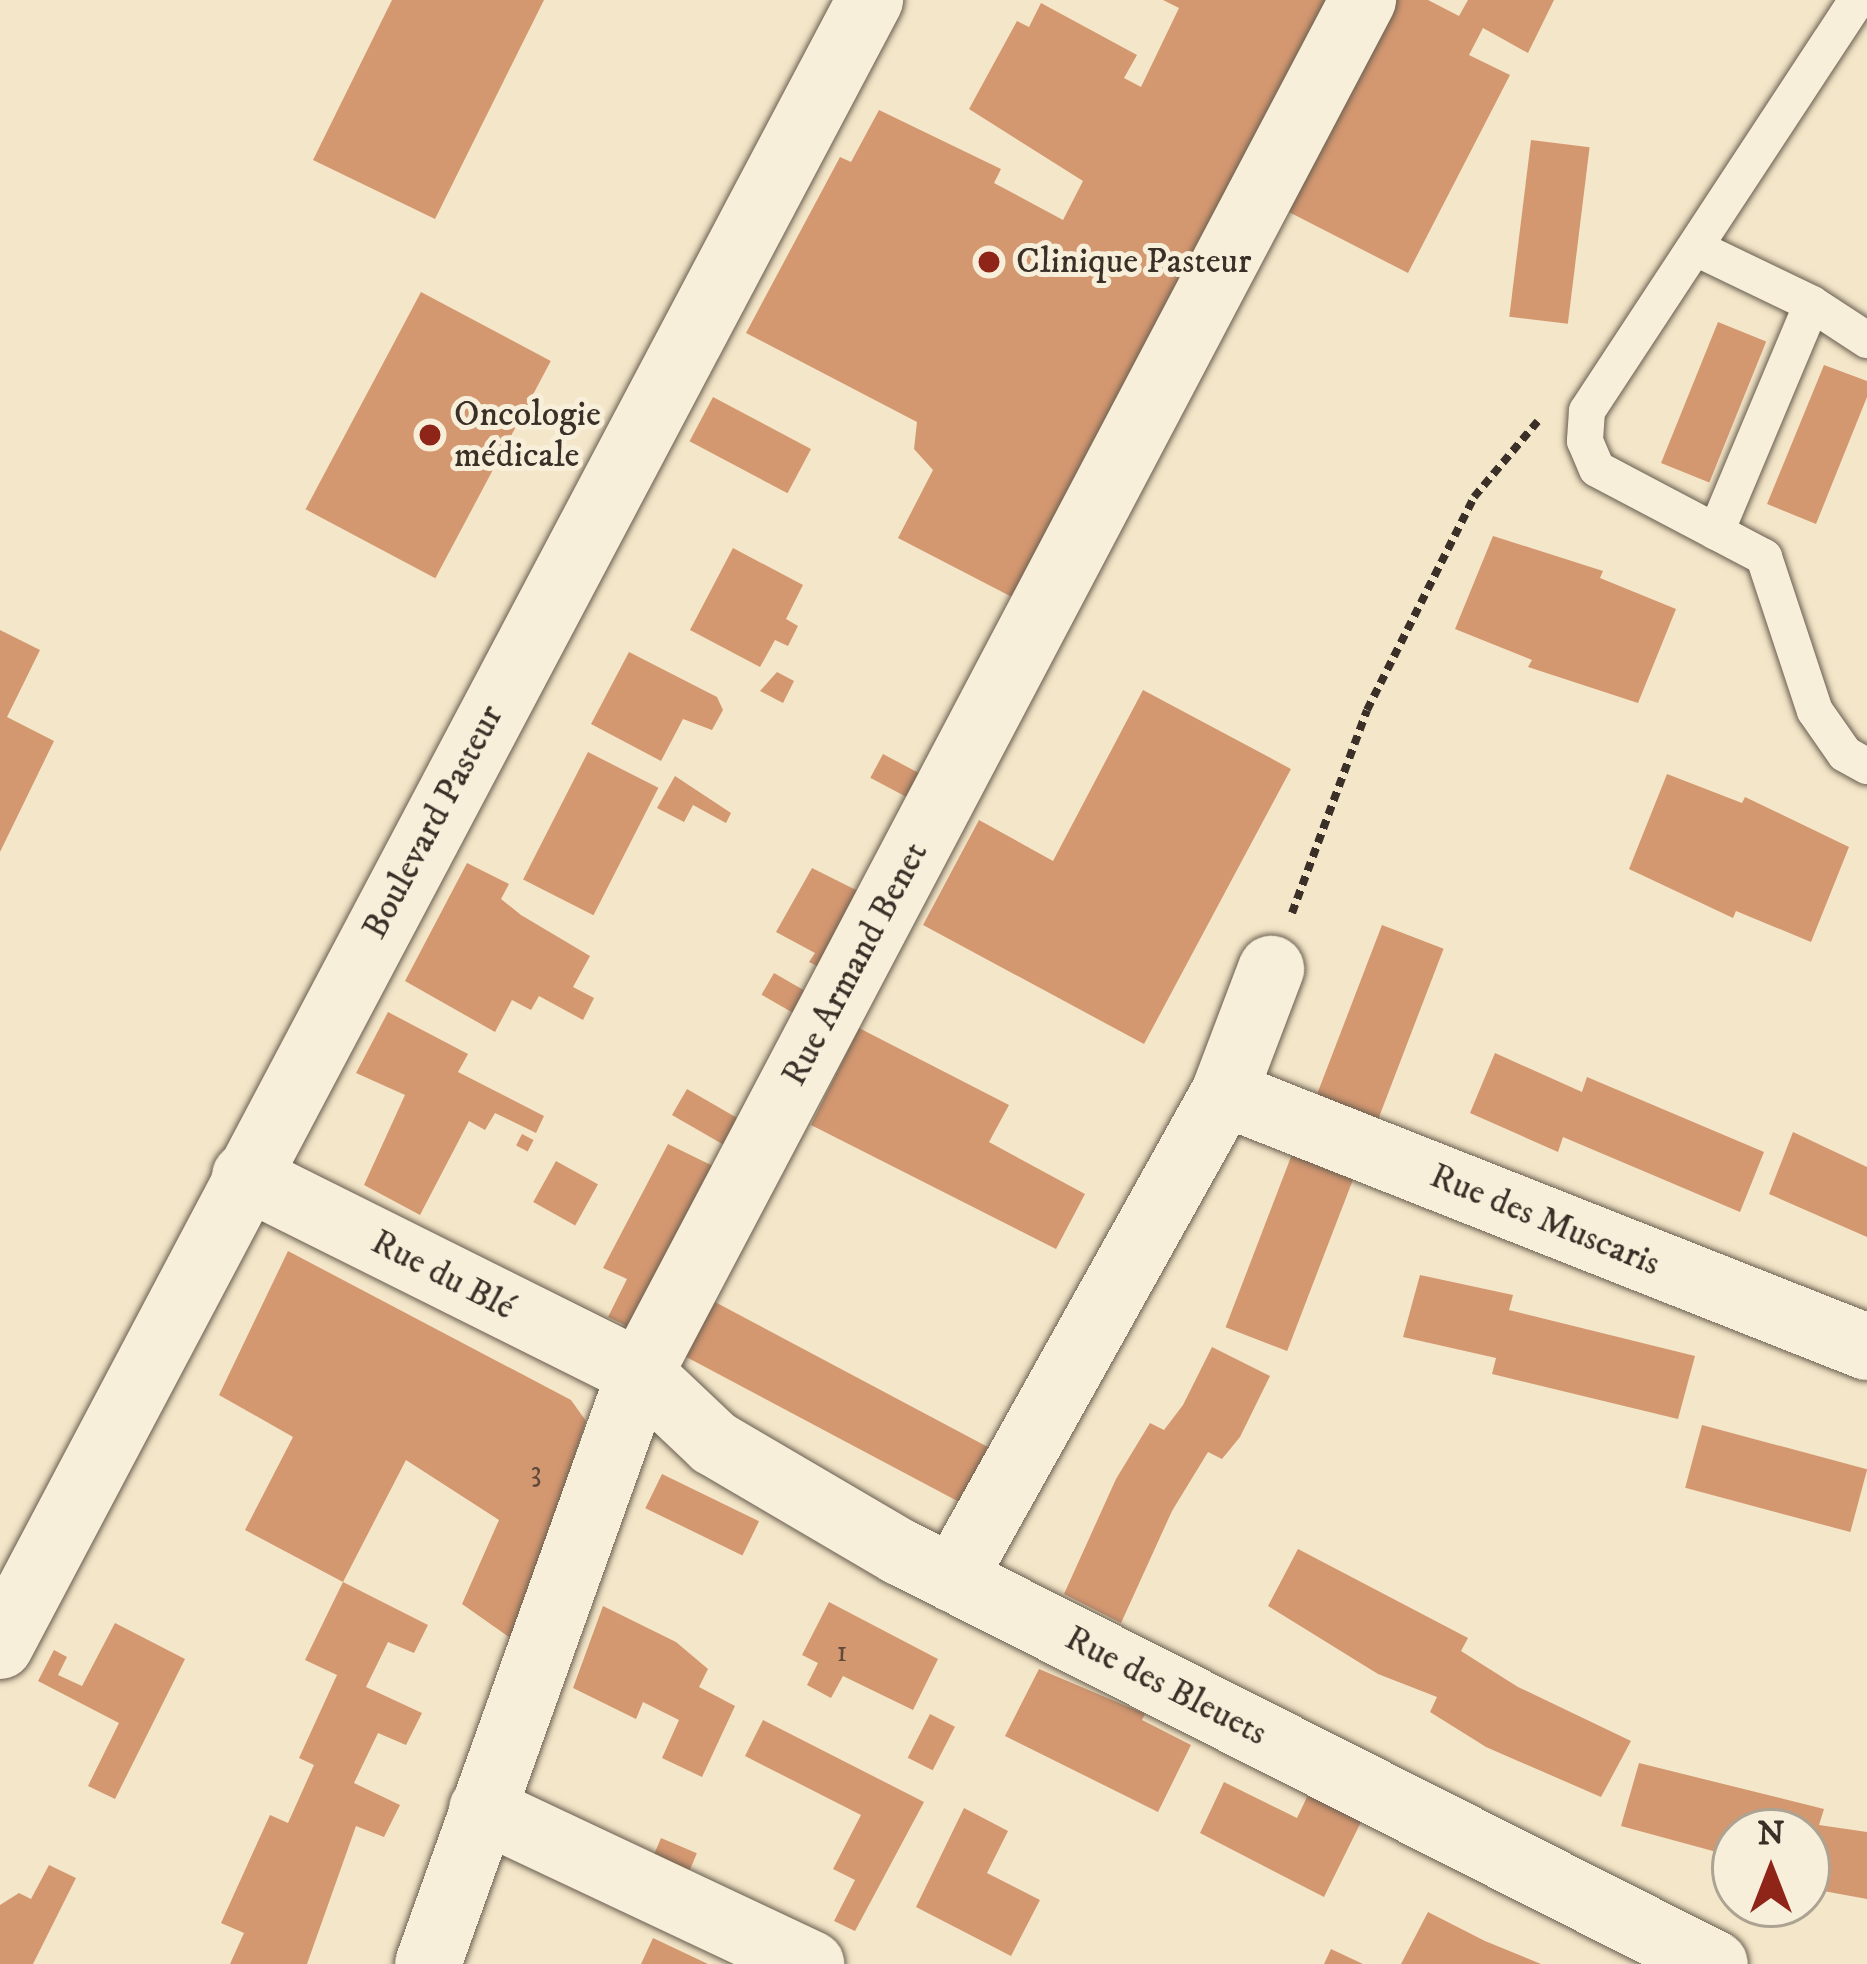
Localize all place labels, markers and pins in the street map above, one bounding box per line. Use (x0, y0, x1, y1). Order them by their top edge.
place label: Clinique Pasteur (1016, 240, 1251, 284)
marker: Clinique Pasteur (973, 246, 1005, 278)
place label: Oncologie médicale (454, 392, 601, 477)
marker: Oncologie médicale (417, 422, 443, 448)

